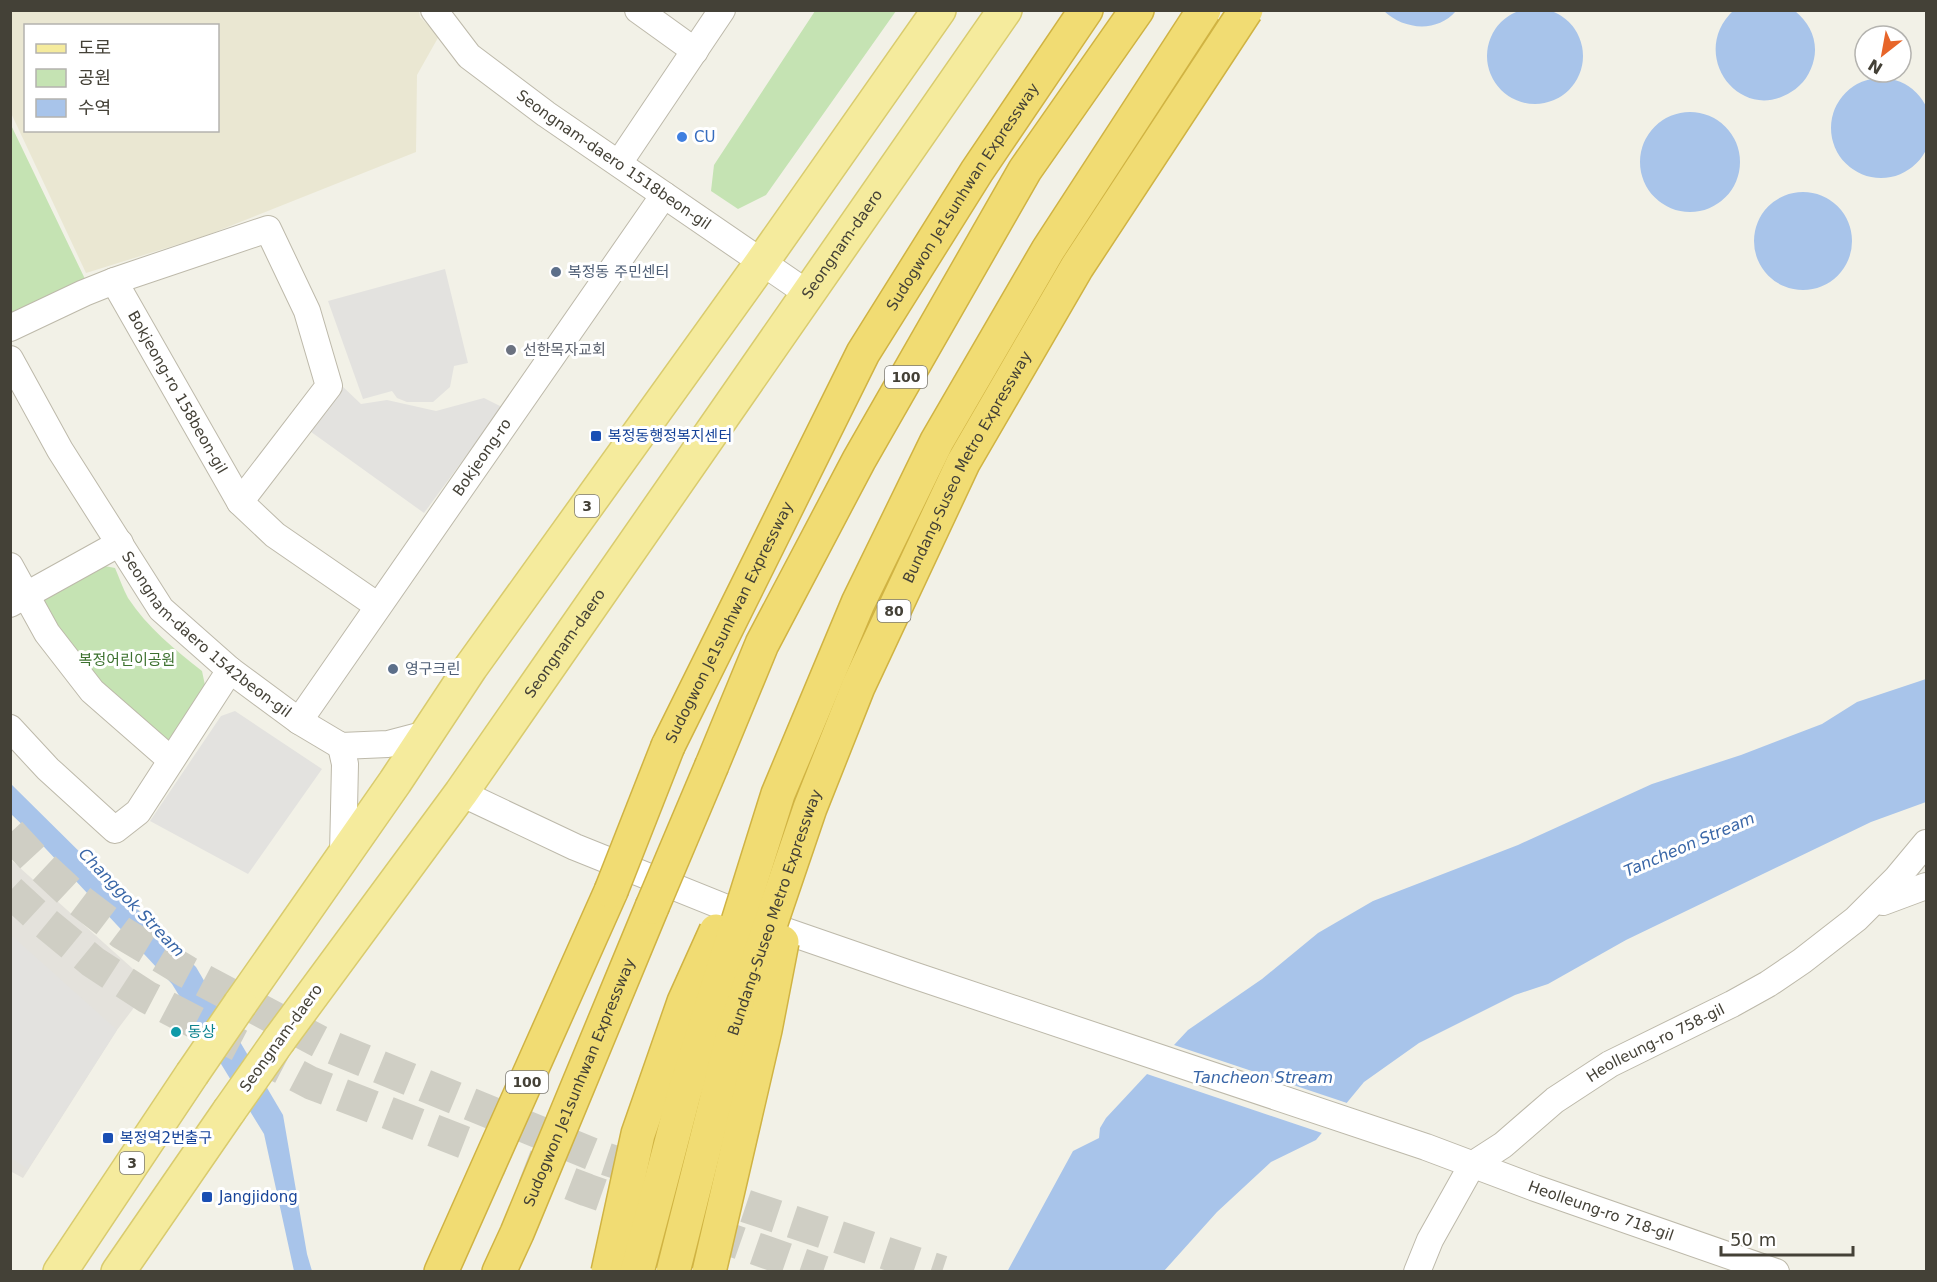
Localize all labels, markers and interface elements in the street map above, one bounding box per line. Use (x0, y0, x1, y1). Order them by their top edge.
legend (24, 24, 219, 132)
north arrow (1853, 24, 1913, 84)
text: 도로 (78, 37, 111, 58)
text: N (1865, 55, 1886, 78)
text: 공원 (78, 67, 111, 88)
street label: Sudogwon Je1sunhwan Expressway (883, 80, 1043, 314)
street label: Seongnam-daero 1518beon-gil (513, 86, 714, 233)
text: 수역 (78, 97, 111, 118)
place label: CU (694, 128, 715, 146)
marker: CU (675, 130, 689, 144)
street label: Seongnam-daero (798, 186, 886, 302)
place label: 복정동 주민센터 (568, 263, 669, 281)
marker: 복정동 주민센터 (549, 265, 563, 279)
street label: Bokjeong-ro 158beon-gil (124, 308, 231, 477)
place label: 선한목자교회 (523, 341, 606, 359)
marker: 선한목자교회 (504, 343, 518, 357)
street label: Bundang-Suseo Metro Expressway (899, 348, 1035, 586)
road number: 100 (885, 366, 927, 388)
street label: Bokjeong-ro (449, 415, 515, 499)
place label: 복정동행정복지센터 (608, 427, 732, 445)
marker: 복정동행정복지센터 (589, 429, 603, 443)
road number: 3 (575, 495, 599, 517)
street label: Sudogwon Je1sunhwan Expressway (662, 498, 797, 746)
street label: Seongnam-daero 1542beon-gil (118, 548, 295, 721)
street label: Seongnam-daero (521, 585, 609, 701)
road number: 80 (878, 600, 910, 622)
park label: 복정어린이공원 (79, 651, 175, 669)
place label: 영구크린 (405, 660, 460, 678)
marker: 영구크린 (386, 662, 400, 676)
street label: Bundang-Suseo Metro Expressway (724, 786, 826, 1038)
water label: Tancheon Stream (1621, 808, 1757, 881)
water label: Changgok Stream (75, 844, 188, 961)
street label: Sudogwon Je1sunhwan Expressway (520, 955, 639, 1209)
street label: Seongnam-daero (236, 981, 326, 1095)
street label: Heolleung-ro 758-gil (1583, 1000, 1728, 1086)
place label: 동상 (188, 1023, 216, 1041)
marker: 동상 (169, 1025, 183, 1039)
water label: Tancheon Stream (1193, 1068, 1333, 1087)
road number: 100 (506, 1071, 548, 1093)
place label: 복정역2번출구 (120, 1129, 212, 1147)
marker: 복정역2번출구 (101, 1131, 115, 1145)
road number: 3 (120, 1152, 144, 1174)
street label: Heolleung-ro 718-gil (1526, 1177, 1676, 1245)
place label: Jangjidong (218, 1188, 298, 1206)
marker: Jangjidong (200, 1190, 214, 1204)
scale bar (1721, 1219, 1853, 1257)
text: 50 m (1730, 1229, 1776, 1250)

